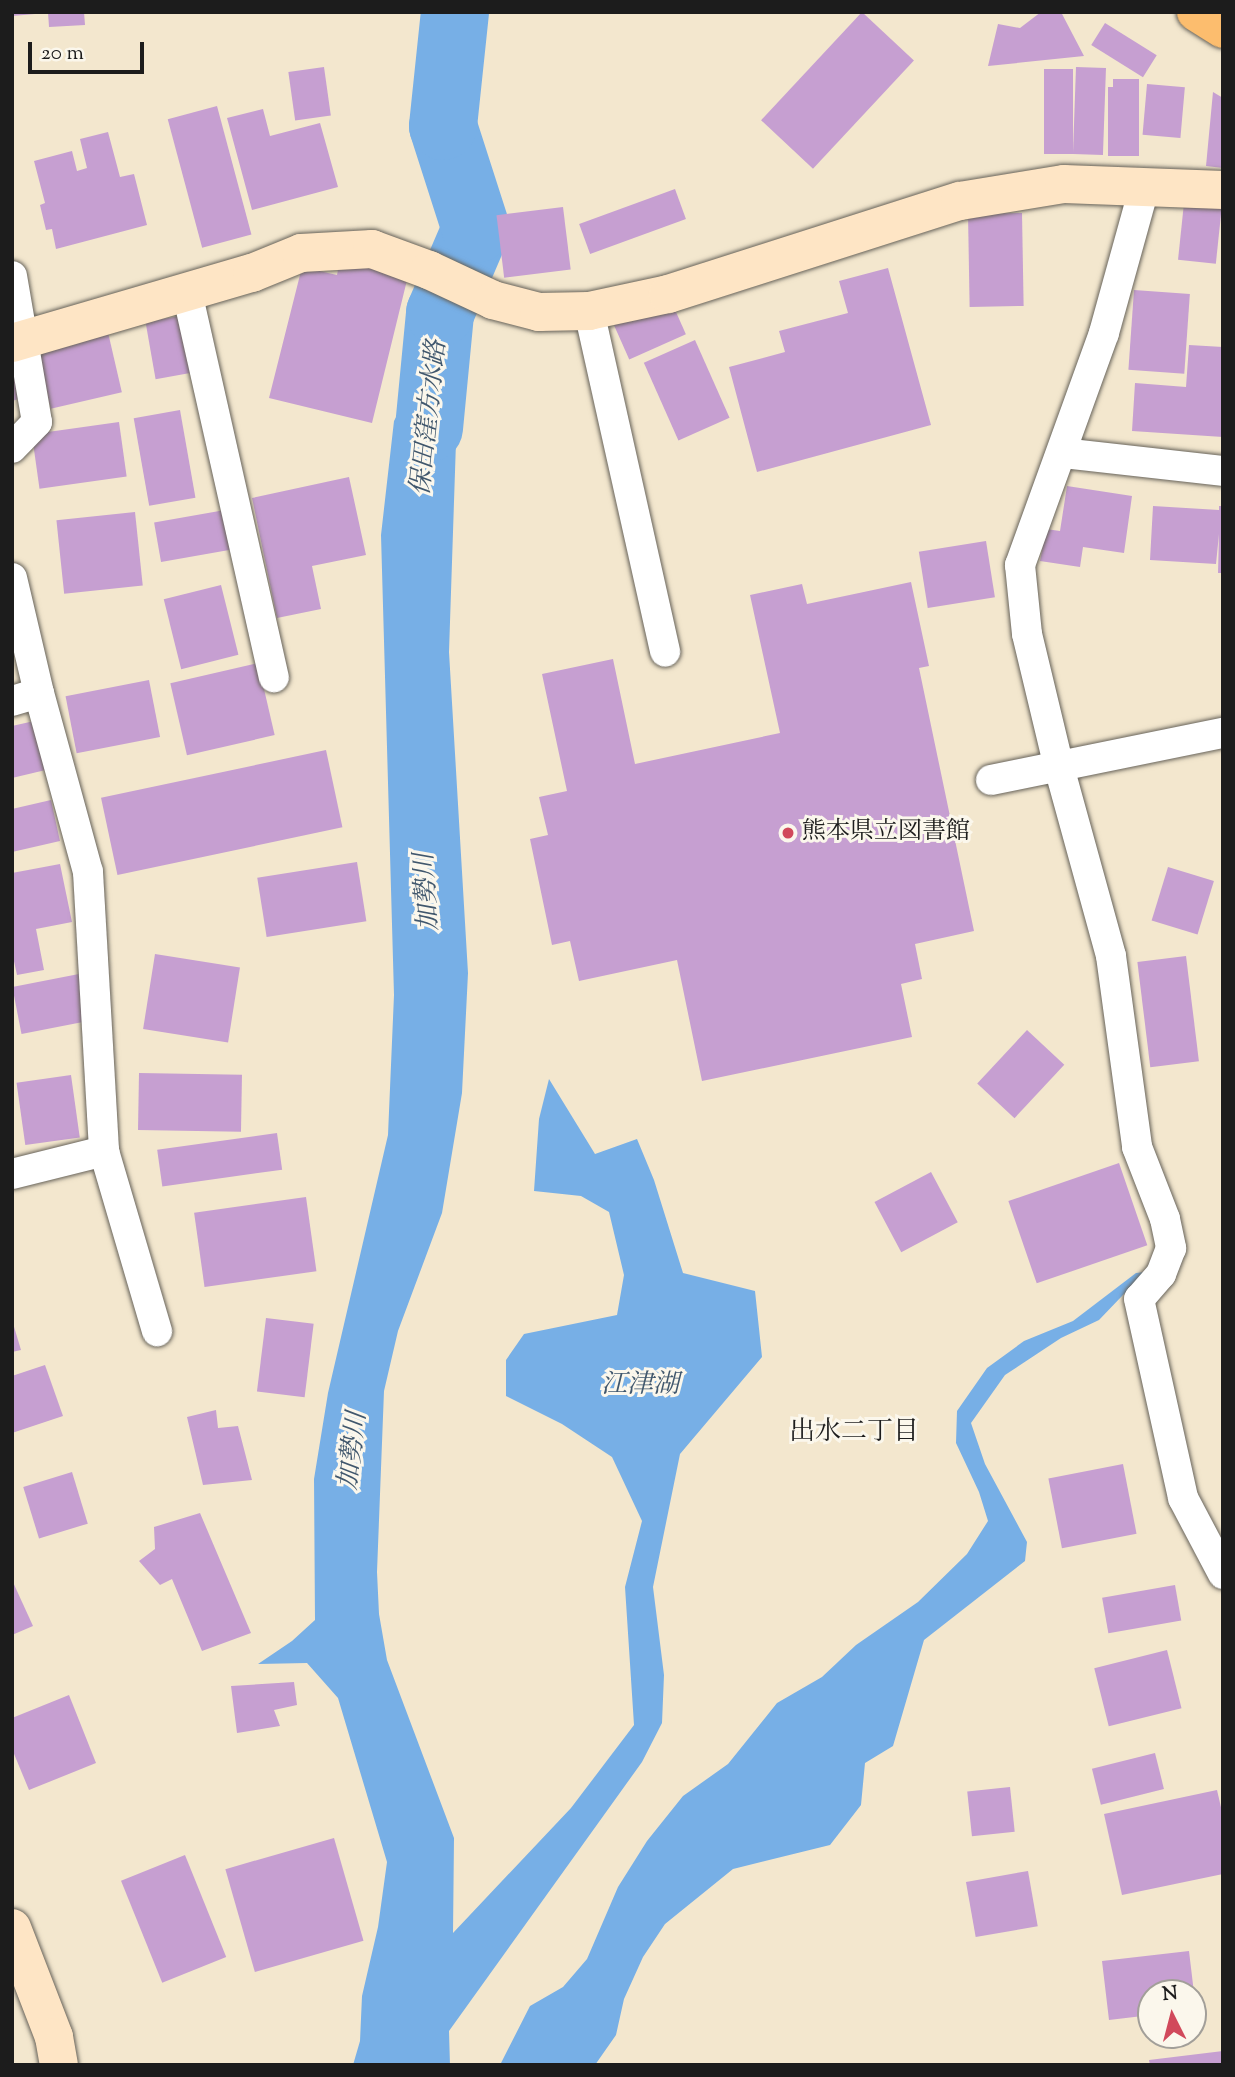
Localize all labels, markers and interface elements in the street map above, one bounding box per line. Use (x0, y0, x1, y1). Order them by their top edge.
scale bar (32, 28, 147, 72)
text: 20 m (41, 39, 84, 69)
water label: 保田窪方水路 (406, 339, 454, 497)
place label: 熊本県立図書館 (802, 819, 970, 847)
marker: 熊本県立図書館 (780, 825, 796, 841)
water label: 加勢川 (410, 852, 446, 932)
water label: 江津湖 (601, 1370, 679, 1402)
water label: 加勢川 (334, 1410, 374, 1492)
district label: 出水二丁目 (789, 1417, 919, 1449)
north arrow (1137, 1979, 1207, 2049)
text: N (1161, 1980, 1179, 2009)

